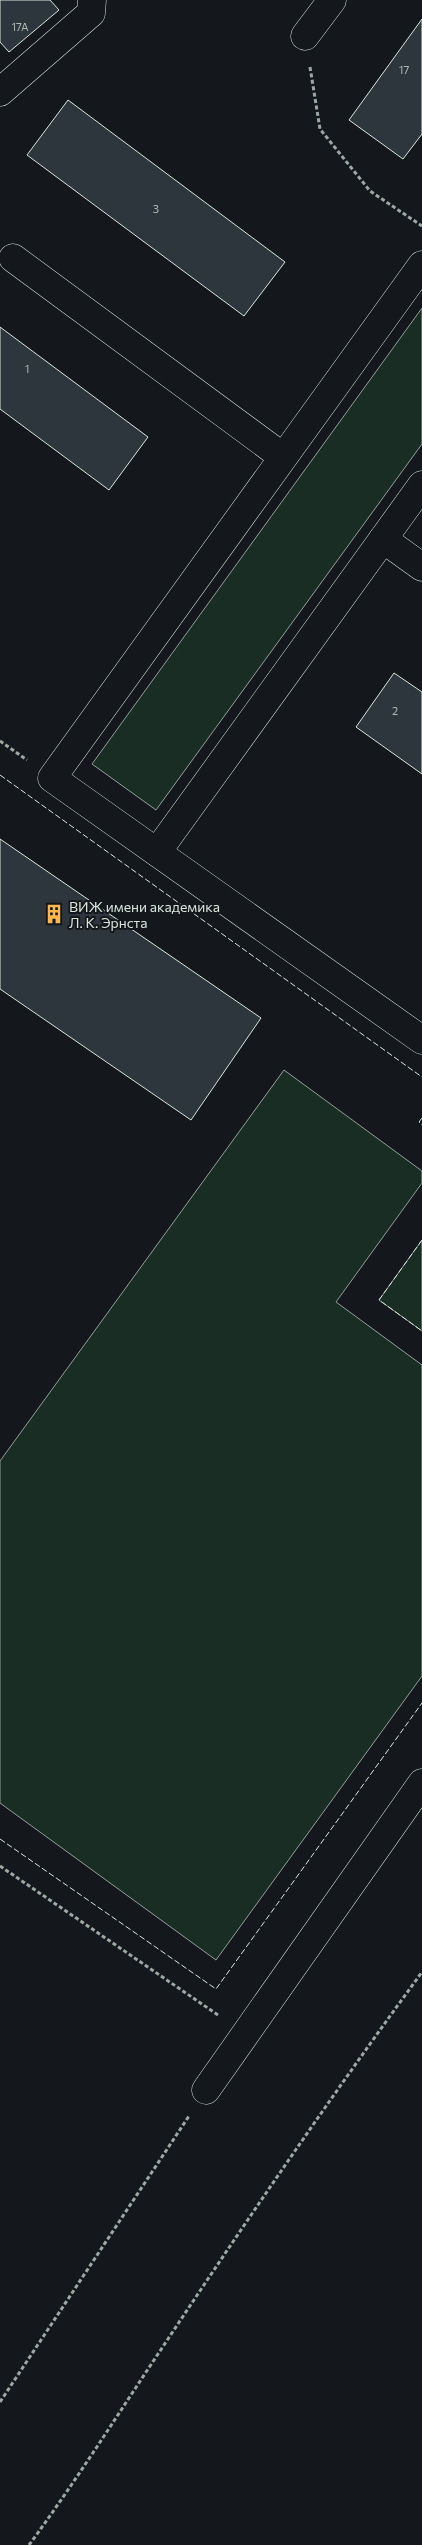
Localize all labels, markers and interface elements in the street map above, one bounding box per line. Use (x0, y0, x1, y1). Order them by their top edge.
house number: 17А (11, 20, 29, 33)
house number: 17 (399, 63, 409, 76)
house number: 3 (153, 202, 159, 215)
house number: 1 (25, 362, 29, 375)
house number: 2 (392, 704, 398, 717)
place label: ВИЖ имени академика Л. К. Эрнста (69, 898, 220, 931)
building icon: ВИЖ имени академика Л. К. Эрнста (43, 903, 65, 925)

